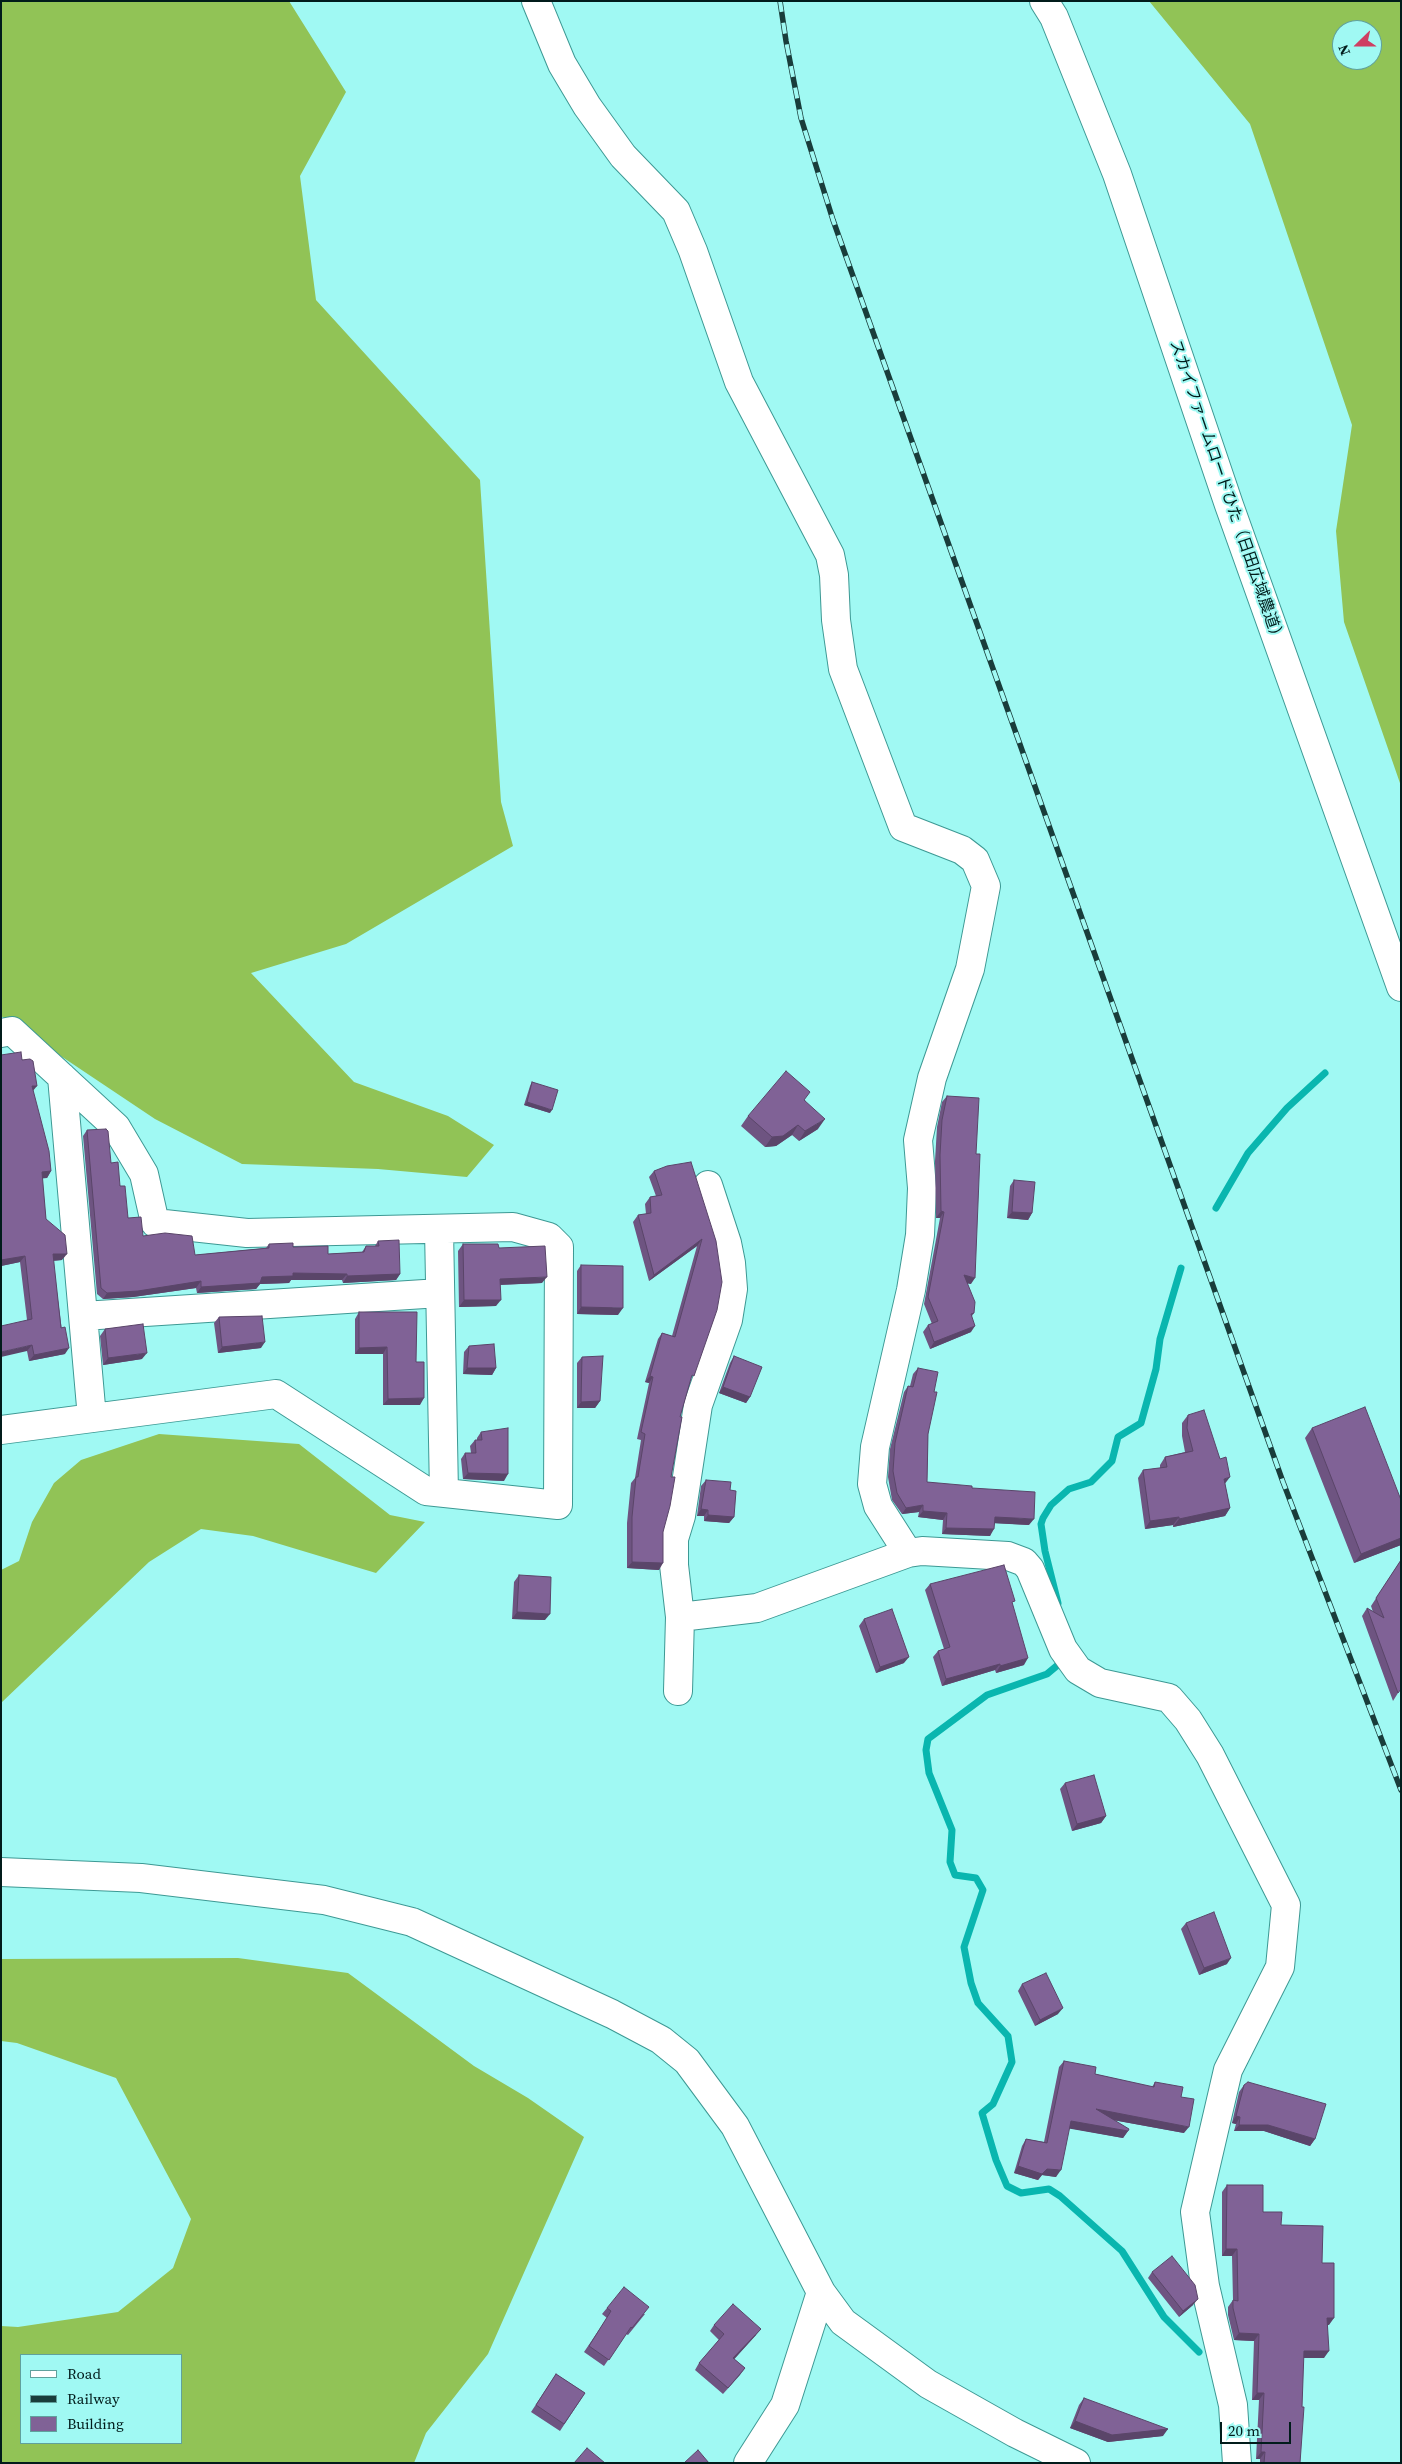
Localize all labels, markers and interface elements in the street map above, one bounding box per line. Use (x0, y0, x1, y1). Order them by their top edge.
north arrow (1332, 20, 1382, 70)
text: N (1333, 42, 1355, 59)
street label: スカイファームロードひた（日田広域農道） (1165, 338, 1287, 646)
legend (20, 2354, 182, 2444)
text: Road (67, 2363, 101, 2384)
text: Railway (67, 2388, 120, 2409)
scale bar (1222, 2412, 1293, 2444)
text: Building (67, 2413, 124, 2434)
text: 20 m (1228, 2420, 1260, 2441)

